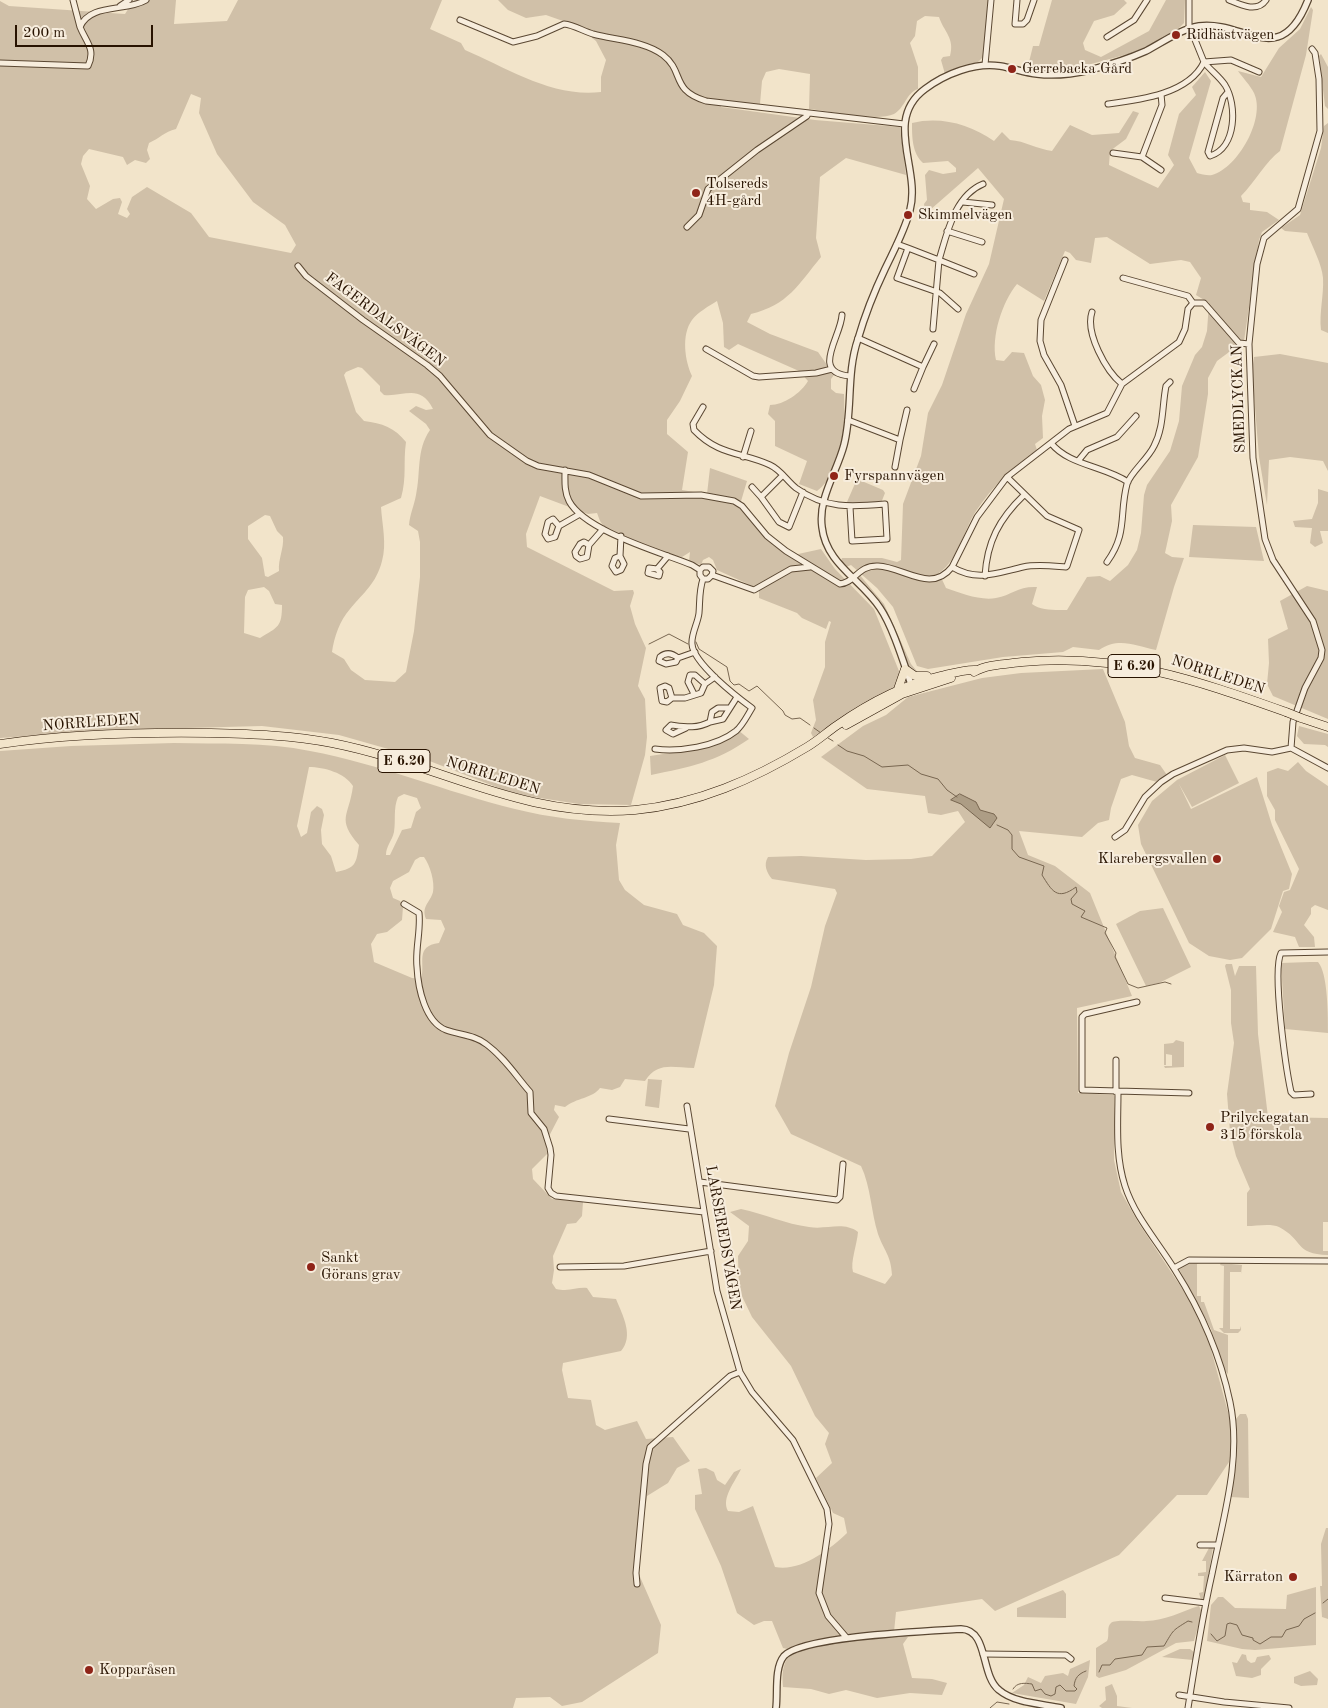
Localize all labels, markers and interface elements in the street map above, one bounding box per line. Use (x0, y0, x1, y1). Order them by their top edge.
scale bar (18, 15, 155, 47)
text: 200 m (23, 26, 65, 41)
place label: Ridhästvägen (1186, 26, 1274, 44)
marker: Ridhästvägen (1170, 29, 1182, 41)
place label: Gerrebacka Gård (1022, 60, 1132, 78)
marker: Gerrebacka Gård (1006, 63, 1018, 75)
place label: Tolsereds 4H-gård (706, 175, 768, 210)
marker: Tolsereds 4H-gård (690, 187, 702, 199)
place label: Skimmelvägen (918, 206, 1012, 224)
marker: Skimmelvägen (902, 209, 914, 221)
street label: FAGERDALSVÄGEN (321, 269, 449, 371)
street label: SMEDLYCKAN (1228, 344, 1250, 454)
place label: Fyrspannvägen (844, 467, 945, 485)
marker: Fyrspannvägen (828, 470, 840, 482)
street label: NORRLEDEN (1169, 651, 1267, 699)
road number: E 6.20 (1108, 654, 1160, 678)
street label: NORRLEDEN (42, 711, 140, 735)
road number: E 6.20 (378, 749, 430, 772)
street label: NORRLEDEN (444, 753, 542, 799)
place label: Klarebergsvallen (1098, 850, 1207, 868)
marker: Klarebergsvallen (1211, 853, 1223, 865)
place label: Prilyckegatan 315 förskola (1220, 1109, 1309, 1144)
marker: Prilyckegatan 315 förskola (1204, 1121, 1216, 1133)
street label: LARSEREDSVÄGEN (701, 1164, 745, 1312)
place label: Sankt Görans grav (321, 1249, 401, 1284)
marker: Sankt Görans grav (305, 1261, 317, 1273)
place label: Kärraton (1224, 1568, 1283, 1586)
marker: Kärraton (1287, 1571, 1299, 1583)
place label: Kopparåsen (99, 1661, 176, 1679)
marker: Kopparåsen (83, 1664, 95, 1676)

